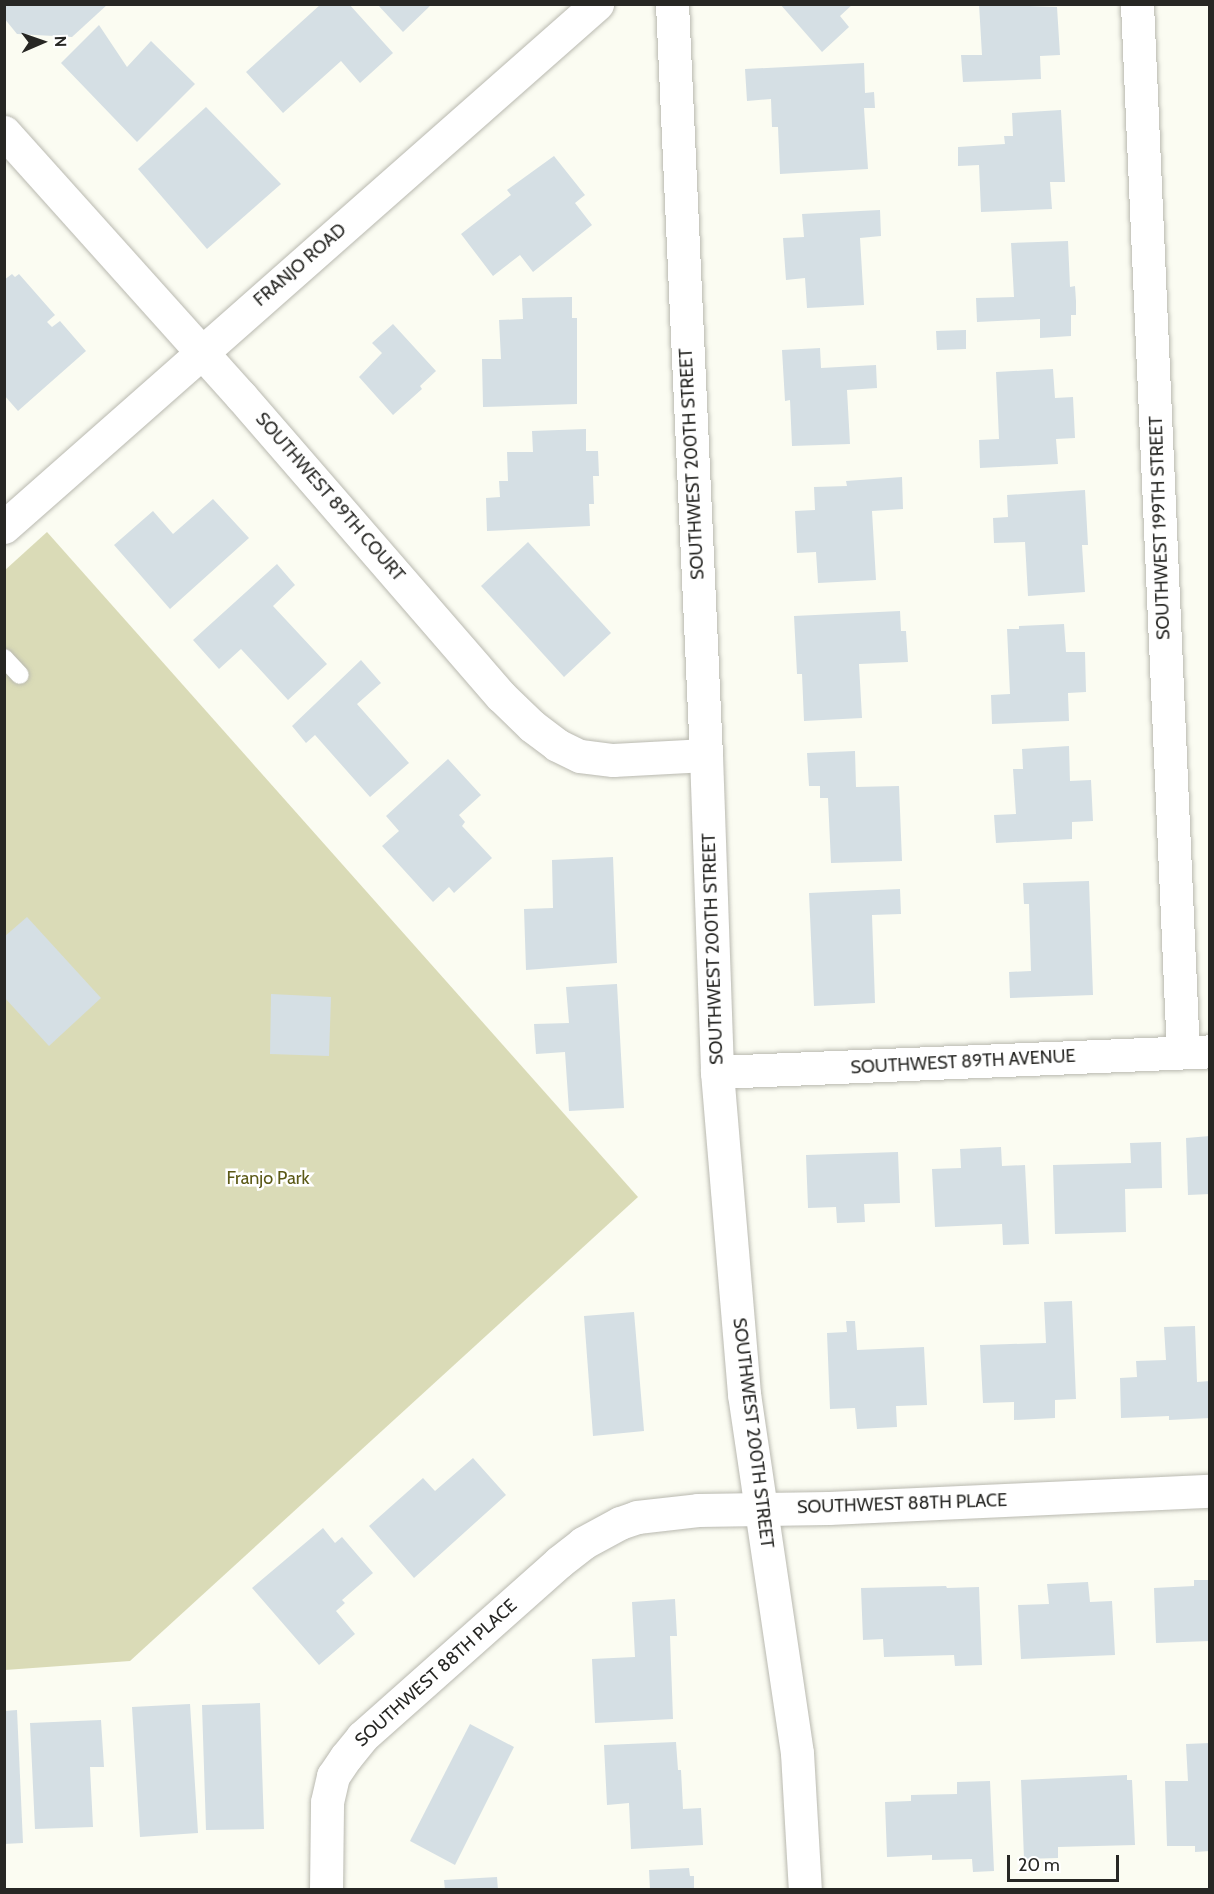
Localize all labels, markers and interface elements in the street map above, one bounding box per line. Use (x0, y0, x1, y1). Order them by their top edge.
north arrow (12, 12, 72, 72)
text: N (51, 35, 70, 47)
street label: FRANJO ROAD (249, 219, 351, 311)
street label: SOUTHWEST 200TH STREET (675, 348, 709, 580)
street label: SOUTHWEST 89TH COURT (251, 408, 409, 586)
street label: SOUTHWEST 199TH STREET (1145, 416, 1175, 640)
street label: SOUTHWEST 200TH STREET (698, 833, 728, 1065)
street label: SOUTHWEST 89TH AVENUE (850, 1045, 1076, 1079)
park label: Franjo Park (226, 1167, 310, 1189)
street label: SOUTHWEST 200TH STREET (728, 1317, 778, 1549)
street label: SOUTHWEST 88TH PLACE (797, 1490, 1007, 1518)
street label: SOUTHWEST 88TH PLACE (351, 1595, 521, 1751)
scale bar (1010, 1843, 1122, 1881)
text: 20 m (1018, 1854, 1060, 1876)

